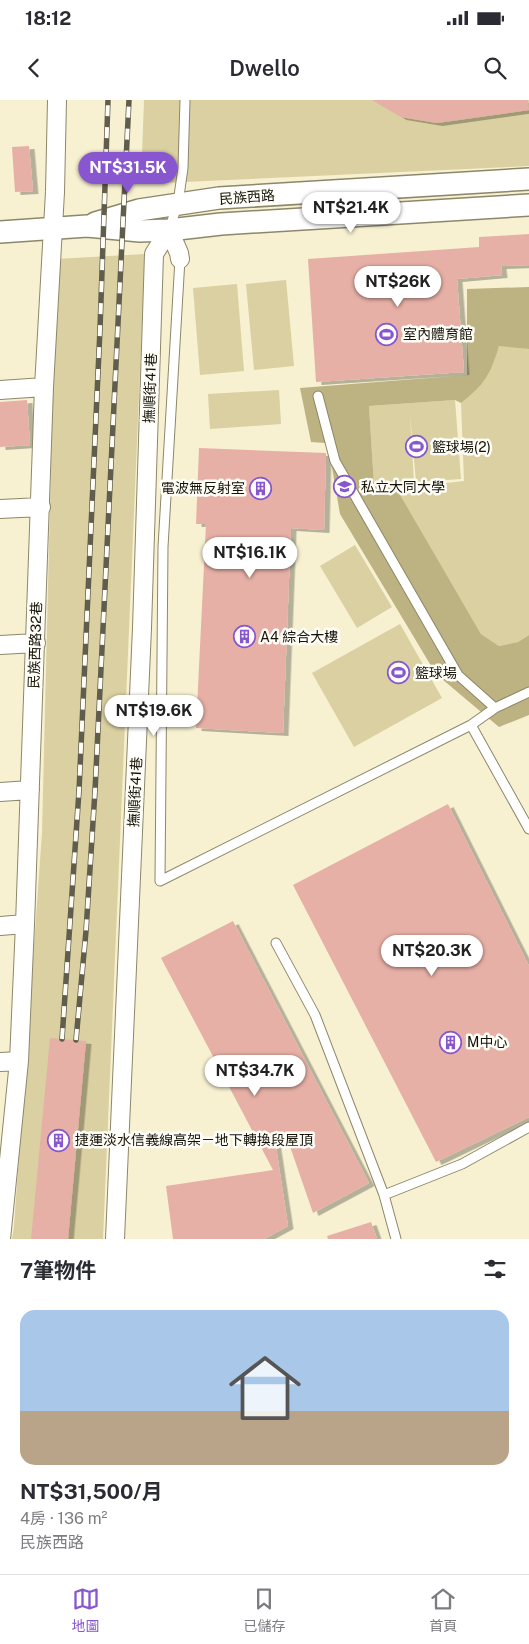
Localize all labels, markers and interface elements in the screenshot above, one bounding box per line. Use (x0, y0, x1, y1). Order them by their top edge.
text: 18:12 (25, 7, 71, 29)
icon: back (20, 54, 48, 82)
icon: search (481, 54, 509, 82)
text: Dwello (229, 55, 300, 81)
pin: NT$31.5K (76, 152, 180, 194)
text: NT$31.5K (89, 158, 167, 177)
street label: 民族西路 (219, 187, 275, 207)
pin: NT$21.4K (299, 192, 403, 234)
text: NT$21.4K (313, 198, 389, 217)
pin: NT$26K (357, 266, 439, 308)
text: NT$26K (365, 272, 431, 291)
sports icon: 室內體育館 (375, 322, 399, 346)
place label: 室內體育館 (403, 326, 473, 342)
street label: 撫順街41巷 (141, 352, 159, 424)
sports icon: 籃球場(2) (404, 435, 428, 459)
place label: 籃球場(2) (432, 439, 491, 455)
school or university icon: 私立大同大學 (333, 475, 357, 499)
building icon: 電波無反射室 (249, 476, 273, 500)
place label: 私立大同大學 (361, 479, 445, 495)
place label: 電波無反射室 (161, 480, 245, 496)
pin: NT$16.1K (198, 536, 302, 579)
text: NT$16.1K (213, 543, 287, 562)
street label: 民族西路32巷 (25, 601, 45, 689)
building icon: A4 綜合大樓 (232, 625, 256, 649)
place label: A4 綜合大樓 (260, 629, 338, 645)
sports icon: 籃球場 (387, 661, 411, 685)
place label: 籃球場 (415, 665, 457, 681)
pin: NT$19.6K (102, 694, 206, 737)
text: NT$19.6K (116, 701, 193, 720)
street label: 撫順街41巷 (125, 756, 145, 828)
pin: NT$20.3K (380, 934, 484, 977)
text: NT$20.3K (392, 941, 472, 960)
building icon: M中心 (439, 1030, 463, 1054)
place label: M中心 (467, 1034, 507, 1050)
pin: NT$34.7K (203, 1054, 307, 1097)
text: NT$34.7K (216, 1061, 294, 1080)
building icon: 捷運淡水信義線高架－地下轉換段屋頂 (47, 1128, 71, 1152)
place label: 捷運淡水信義線高架－地下轉換段屋頂 (75, 1132, 313, 1148)
icon: filters (481, 1255, 509, 1283)
text: 7筆物件 (20, 1258, 96, 1283)
icon: home (220, 1343, 310, 1433)
text: NT$31,500/月 (20, 1479, 163, 1504)
text: 4房 · 136 m² (20, 1509, 107, 1528)
text: 民族西路 (20, 1533, 84, 1552)
tab: 地圖 (72, 1585, 100, 1635)
tab: 已儲存 (243, 1585, 285, 1635)
tab: 首頁 (429, 1585, 457, 1635)

